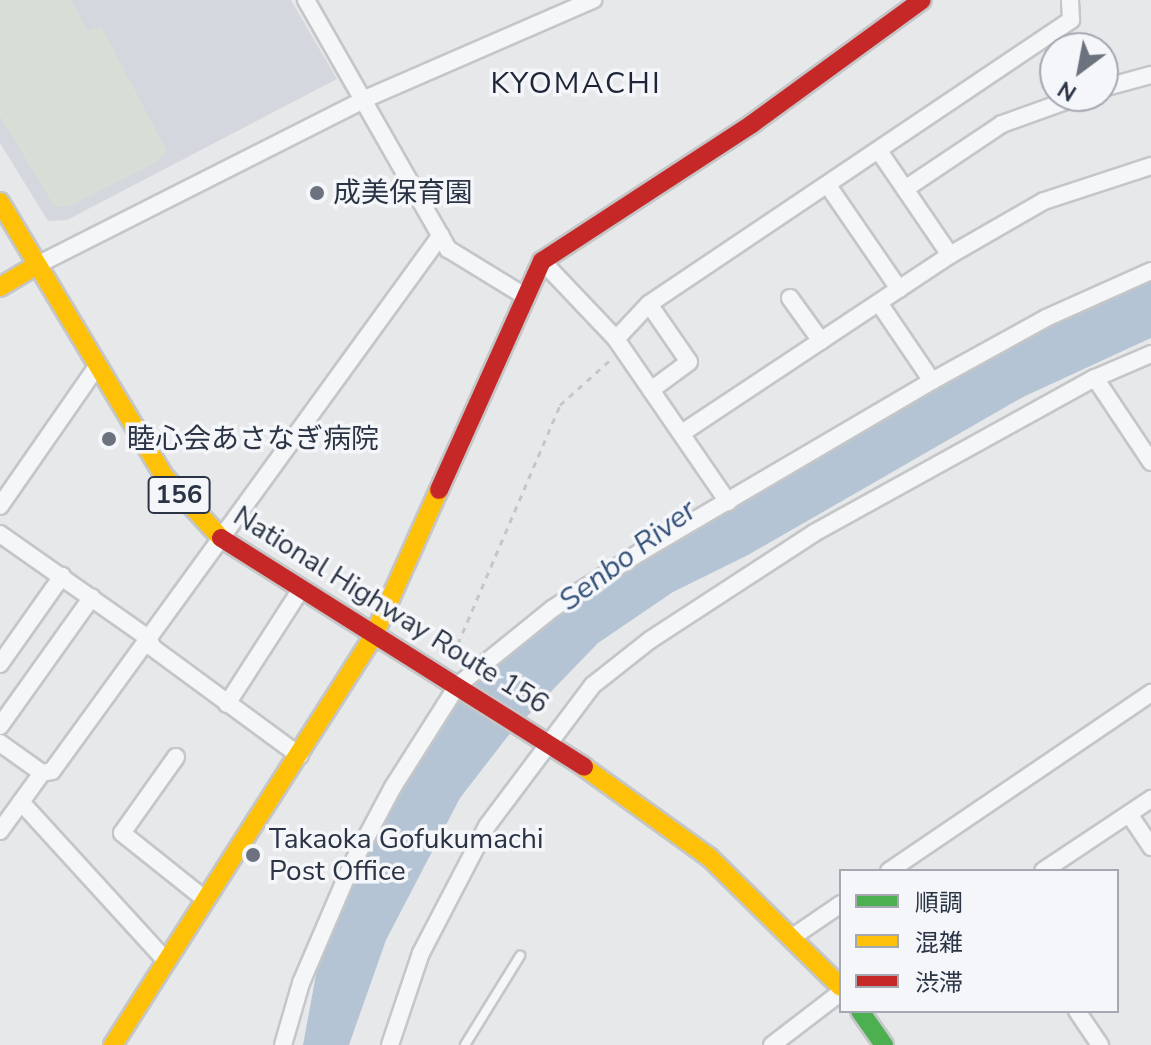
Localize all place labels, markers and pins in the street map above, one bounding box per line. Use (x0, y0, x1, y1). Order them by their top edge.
place label: 成美保育園 (333, 176, 473, 210)
marker: 成美保育園 (308, 184, 326, 202)
place label: 睦心会あさなぎ病院 (127, 422, 379, 456)
marker: 睦心会あさなぎ病院 (98, 428, 120, 450)
place label: Takaoka Gofukumachi Post Office (269, 822, 543, 888)
marker: Takaoka Gofukumachi Post Office (244, 846, 262, 864)

